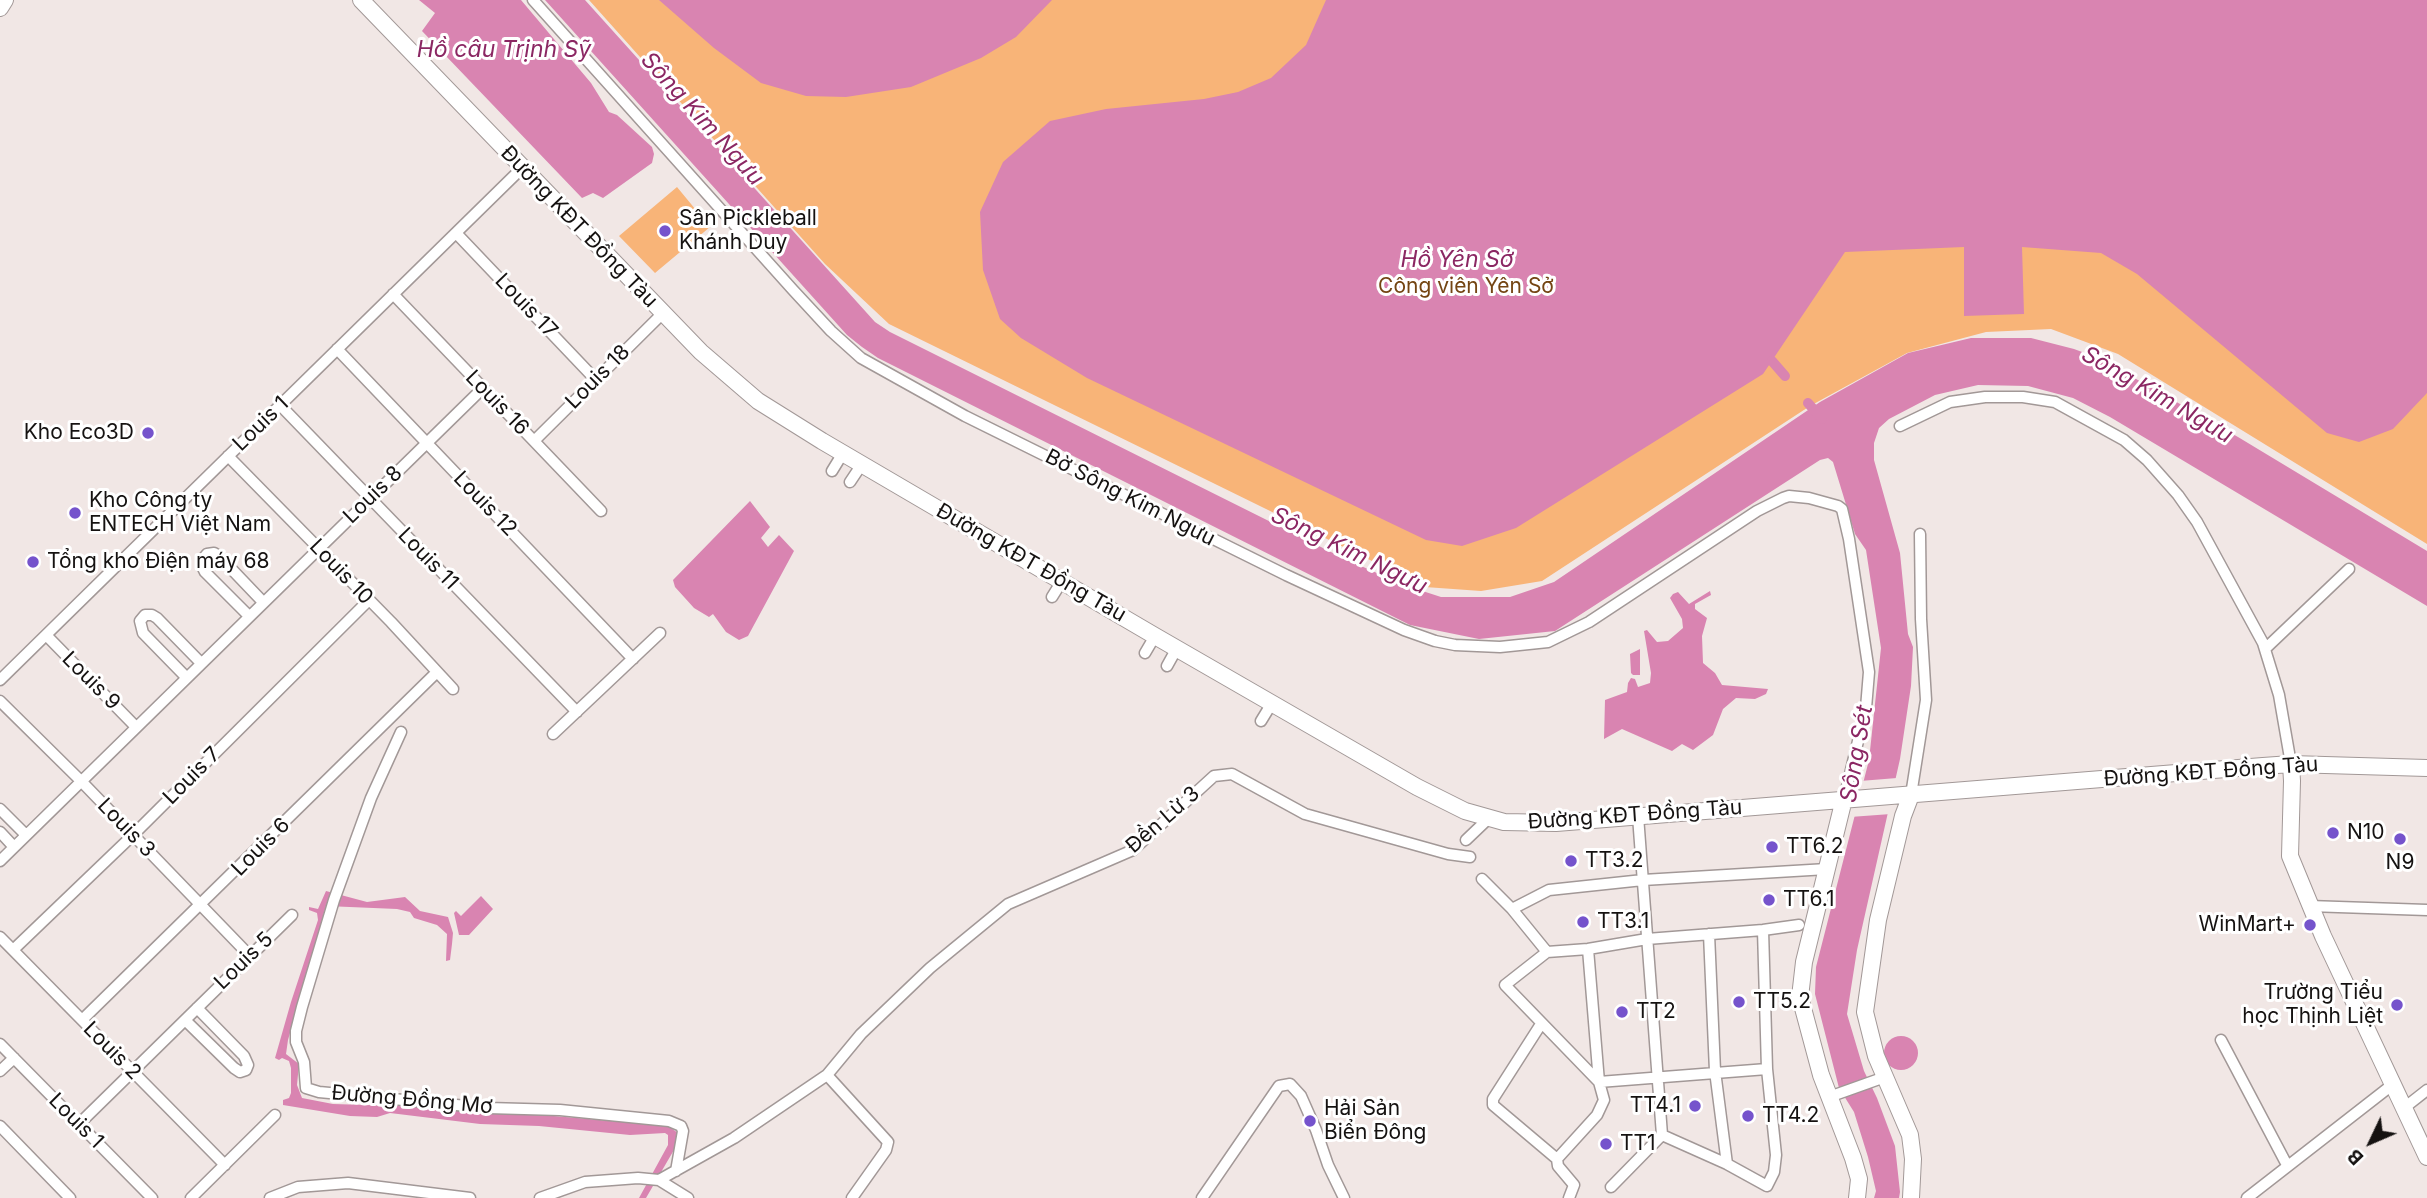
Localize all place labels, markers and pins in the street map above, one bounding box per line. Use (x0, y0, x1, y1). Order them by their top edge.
place label: Sân Pickleball Khánh Duy (679, 206, 817, 256)
marker: Sân Pickleball Khánh Duy (657, 223, 673, 239)
place label: Kho Eco3D (24, 420, 134, 446)
marker: Kho Eco3D (140, 425, 156, 441)
place label: Kho Công ty ENTECH Việt Nam (89, 488, 271, 538)
marker: Kho Công ty ENTECH Việt Nam (67, 505, 83, 521)
place label: Tổng kho Điện máy 68 (47, 549, 270, 575)
marker: Tổng kho Điện máy 68 (25, 554, 41, 570)
place label: N10 (2347, 820, 2385, 846)
marker: N10 (2325, 825, 2341, 841)
marker: N9 (2392, 831, 2408, 847)
place label: TT6.2 (1786, 834, 1844, 860)
marker: TT6.2 (1764, 839, 1780, 855)
place label: TT3.2 (1585, 848, 1643, 874)
place label: N9 (2386, 850, 2414, 876)
marker: TT3.2 (1563, 853, 1579, 869)
place label: TT6.1 (1783, 887, 1834, 913)
marker: TT6.1 (1761, 892, 1777, 908)
place label: TT3.1 (1597, 909, 1649, 935)
place label: WinMart+ (2198, 912, 2296, 938)
marker: TT3.1 (1575, 914, 1591, 930)
marker: WinMart+ (2302, 917, 2318, 933)
place label: Trường Tiểu học Thịnh Liệt (2242, 980, 2383, 1030)
place label: TT5.2 (1753, 989, 1811, 1015)
marker: TT5.2 (1731, 994, 1747, 1010)
marker: Trường Tiểu học Thịnh Liệt (2389, 997, 2405, 1013)
place label: TT2 (1636, 999, 1676, 1025)
marker: TT2 (1614, 1004, 1630, 1020)
place label: TT4.1 (1630, 1093, 1681, 1119)
place label: Hải Sản Biển Đông (1324, 1096, 1426, 1146)
marker: TT4.1 (1687, 1098, 1703, 1114)
place label: TT4.2 (1762, 1103, 1819, 1129)
marker: TT4.2 (1740, 1108, 1756, 1124)
marker: Hải Sản Biển Đông (1302, 1113, 1318, 1129)
place label: TT1 (1620, 1131, 1656, 1157)
marker: TT1 (1598, 1136, 1614, 1152)

